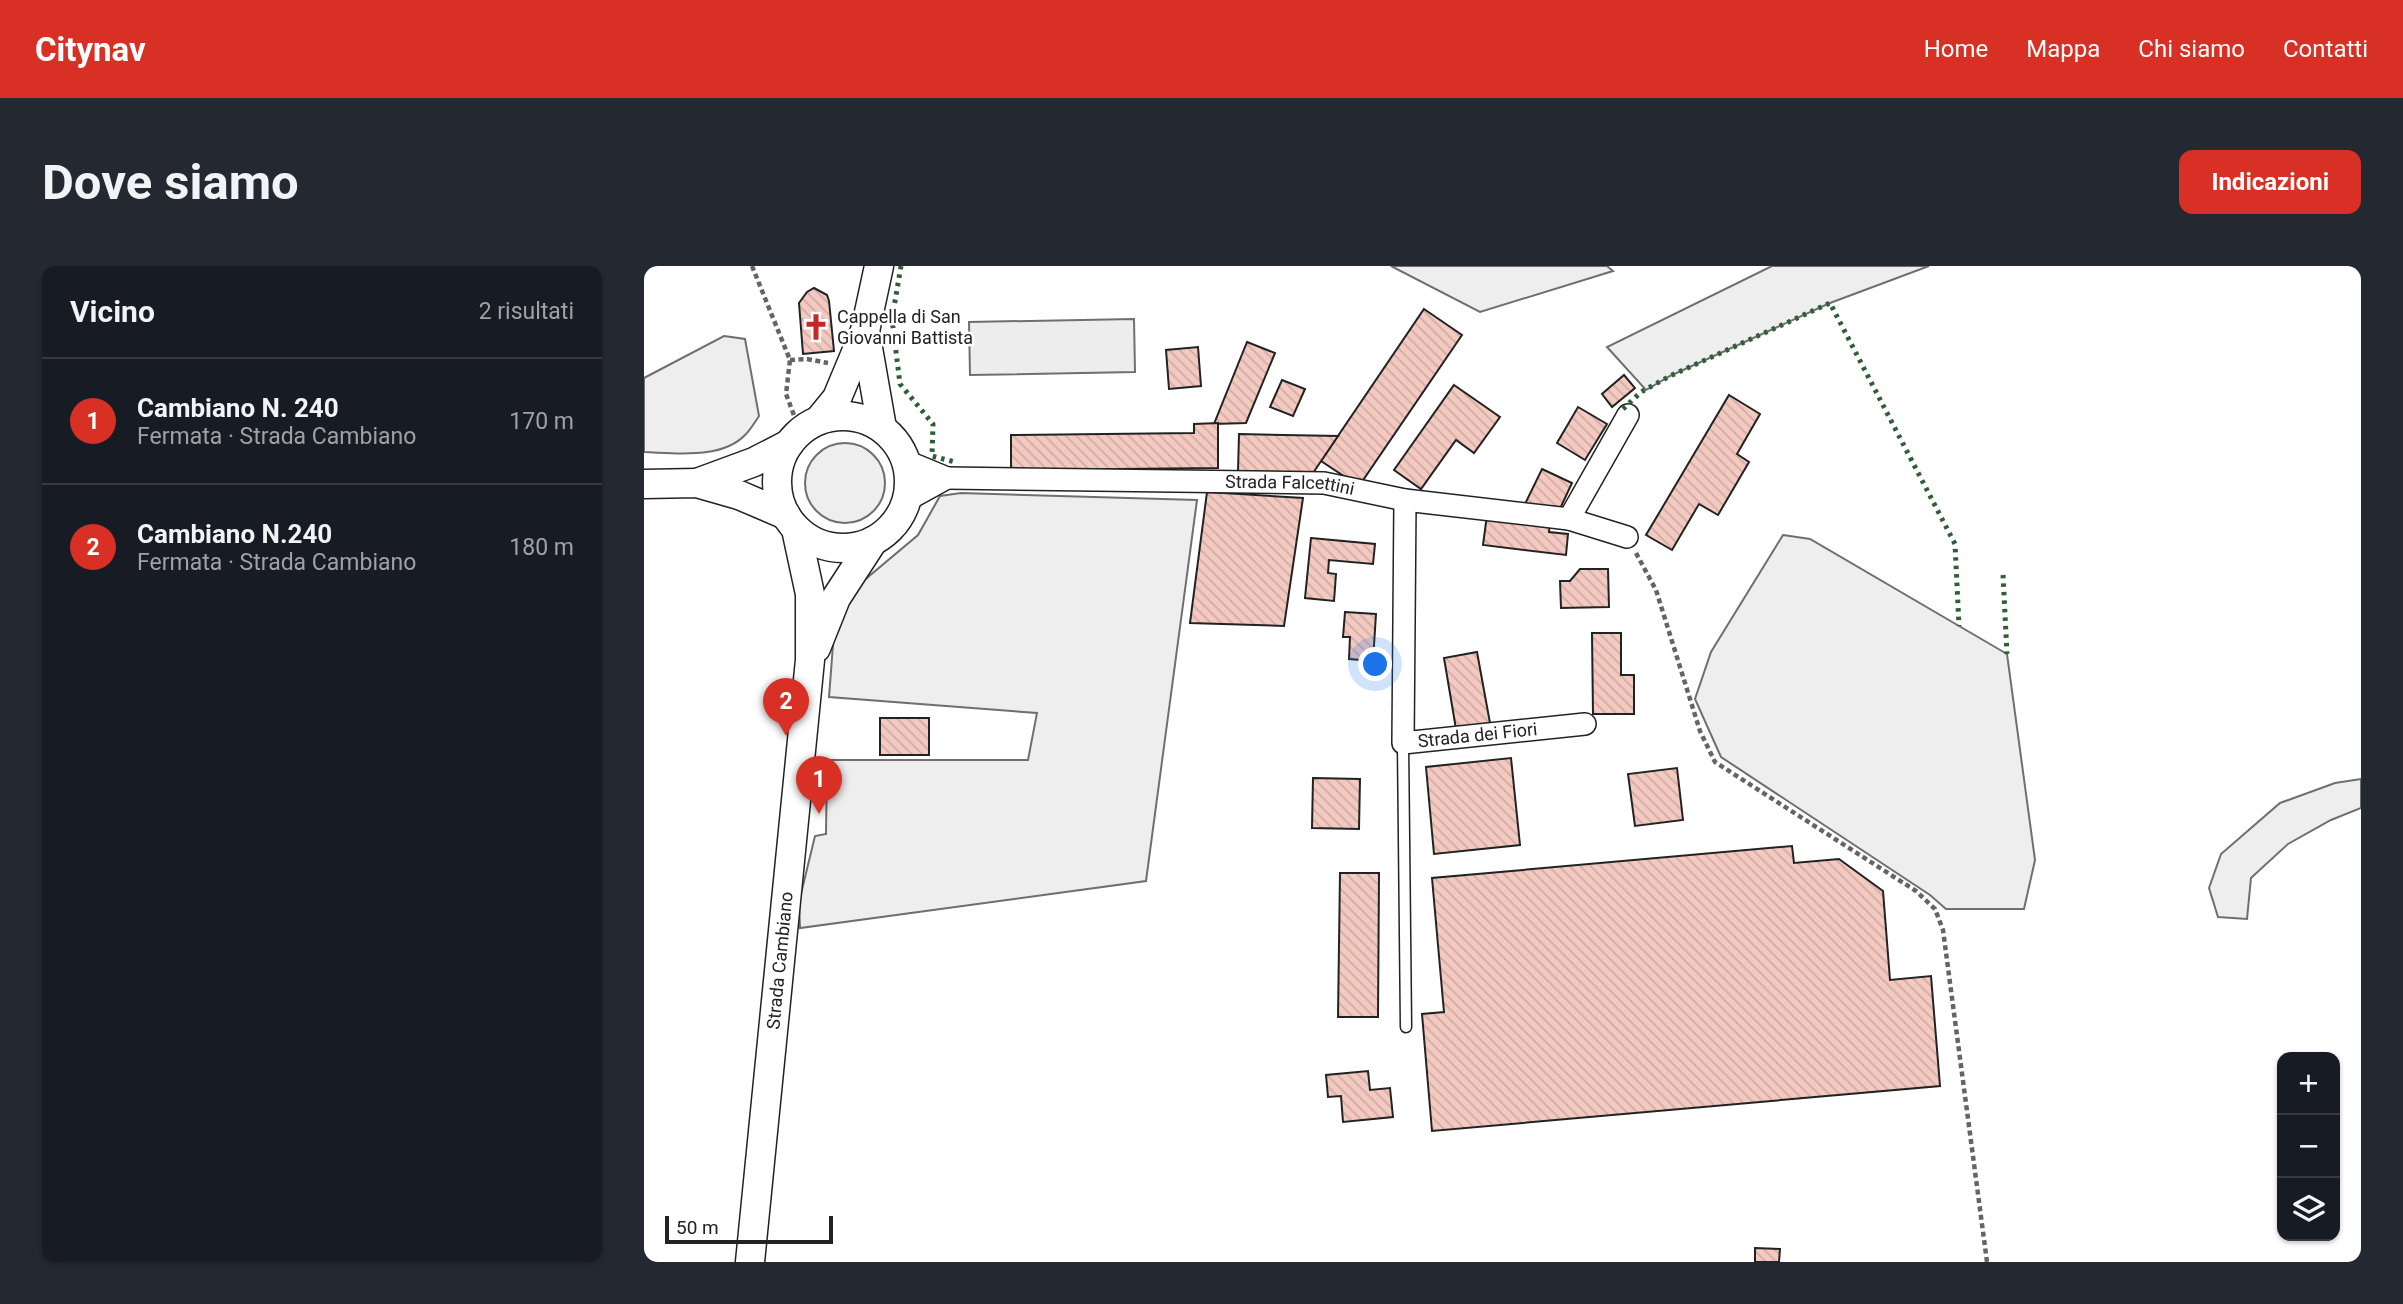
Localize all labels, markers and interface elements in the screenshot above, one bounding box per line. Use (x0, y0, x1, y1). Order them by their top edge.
text: Citynav (35, 30, 146, 69)
text: Home (1924, 35, 1988, 63)
text: Mappa (2026, 35, 2100, 63)
text: Chi siamo (2138, 35, 2245, 63)
text: Contatti (2283, 35, 2368, 63)
button: Indicazioni (2179, 150, 2361, 214)
text: Dove siamo (42, 154, 299, 211)
text: Vicino (70, 294, 155, 329)
text: 2 risultati (479, 298, 574, 325)
place label: Cappella di San Giovanni Battista (837, 306, 973, 348)
church icon: Cappella di San Giovanni Battista (801, 312, 831, 342)
text: Cambiano N. 240 (137, 393, 339, 423)
text: 1 (86, 408, 100, 435)
text: 170 m (509, 408, 574, 435)
text: Fermata · Strada Cambiano (137, 423, 416, 450)
street label: Strada Falcettini (1225, 471, 1357, 499)
text: Cambiano N.240 (137, 519, 332, 549)
text: 2 (86, 534, 100, 561)
text: 180 m (509, 534, 574, 561)
text: Fermata · Strada Cambiano (137, 549, 416, 576)
your location (1358, 647, 1392, 681)
pin: 2 (763, 678, 809, 736)
street label: Strada dei Fiori (1417, 718, 1538, 751)
pin: 1 (796, 756, 842, 814)
street label: Strada Cambiano (762, 891, 797, 1030)
map controls (2277, 1052, 2340, 1241)
button: + (2277, 1052, 2340, 1115)
button: − (2277, 1115, 2340, 1178)
button: layers (2277, 1178, 2340, 1241)
scale bar (665, 1213, 833, 1245)
text: 50 m (676, 1216, 719, 1239)

